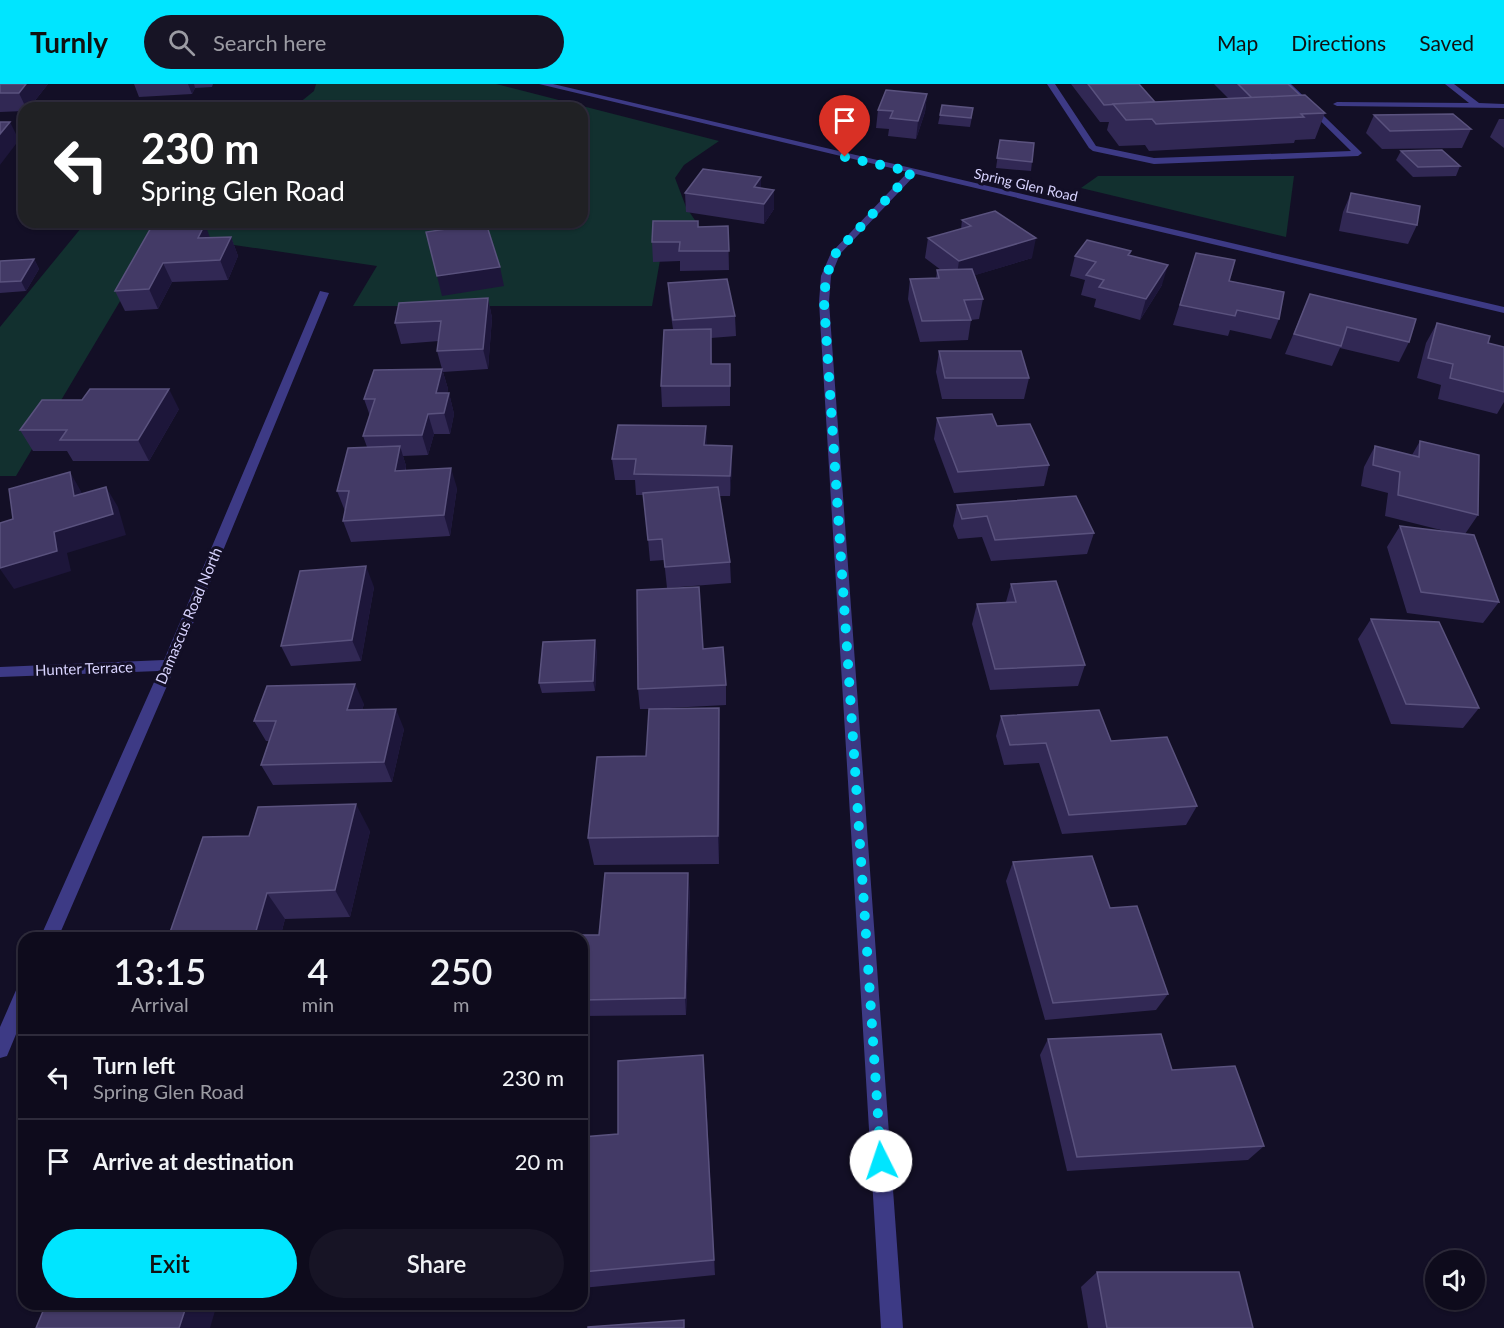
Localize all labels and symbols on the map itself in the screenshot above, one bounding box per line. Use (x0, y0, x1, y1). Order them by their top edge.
pin (819, 95, 870, 157)
street label: Spring Glen Road (973, 164, 1080, 205)
street label: Damascus Road North (151, 545, 225, 687)
street label: Hunter Terrace (35, 657, 133, 679)
position arrow (849, 1129, 913, 1193)

